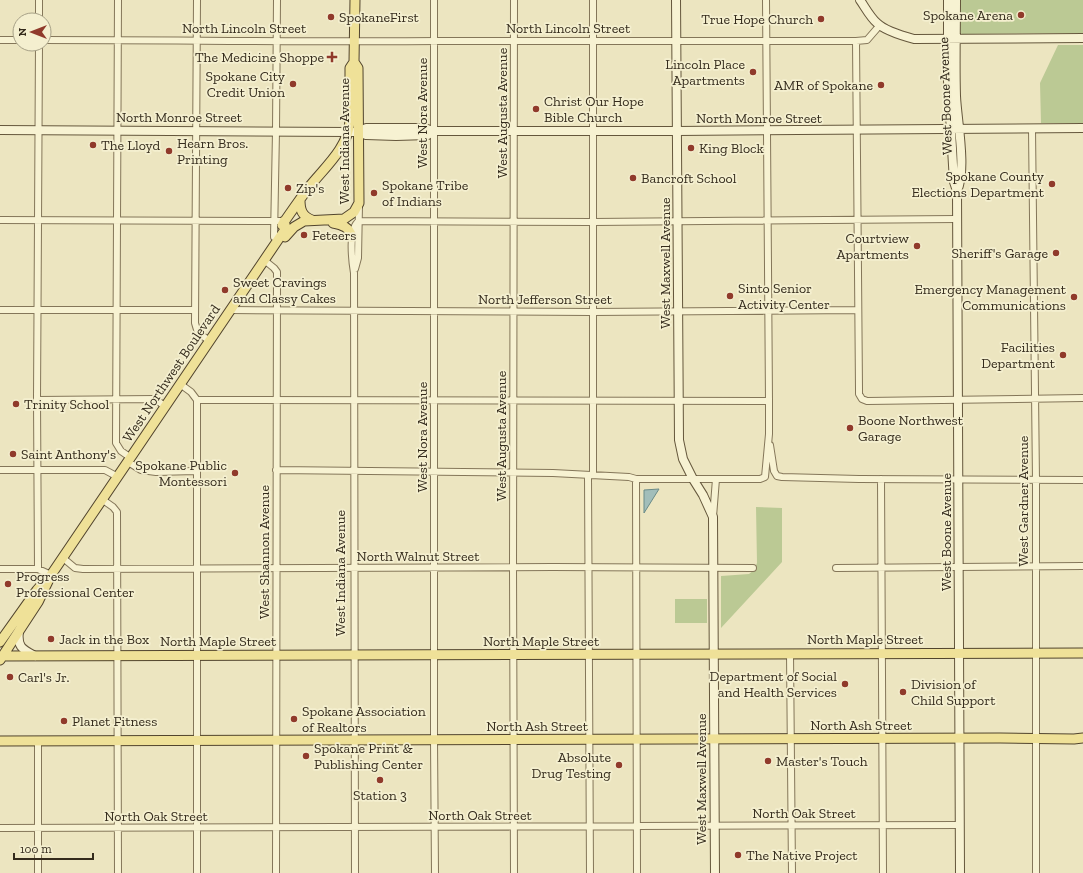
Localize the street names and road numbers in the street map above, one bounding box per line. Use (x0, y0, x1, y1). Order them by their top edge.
street label: North Lincoln Street (182, 20, 307, 37)
street label: North Lincoln Street (506, 20, 631, 37)
street label: West Boone Avenue (935, 36, 956, 155)
street label: West Augusta Avenue (494, 47, 511, 178)
street label: West Nora Avenue (414, 57, 431, 168)
street label: West Indiana Avenue (336, 77, 353, 204)
street label: North Monroe Street (116, 109, 243, 126)
street label: North Monroe Street (696, 110, 823, 127)
street label: West Maxwell Avenue (657, 197, 674, 329)
street label: North Jefferson Street (478, 291, 613, 308)
street label: West Northwest Boulevard (119, 301, 224, 445)
street label: West Augusta Avenue (493, 370, 510, 501)
street label: West Nora Avenue (414, 381, 431, 492)
street label: West Gardner Avenue (1015, 435, 1032, 566)
street label: West Boone Avenue (938, 473, 955, 591)
street label: West Shannon Avenue (256, 485, 273, 619)
street label: West Indiana Avenue (332, 509, 349, 636)
street label: North Walnut Street (357, 548, 480, 565)
street label: North Maple Street (807, 631, 924, 648)
street label: North Maple Street (160, 633, 277, 650)
street label: North Maple Street (483, 633, 600, 650)
street label: West Maxwell Avenue (693, 713, 710, 845)
street label: North Ash Street (810, 717, 913, 734)
street label: North Ash Street (486, 718, 589, 735)
street label: North Oak Street (752, 805, 857, 822)
street label: North Oak Street (428, 807, 533, 824)
street label: North Oak Street (104, 808, 209, 825)

